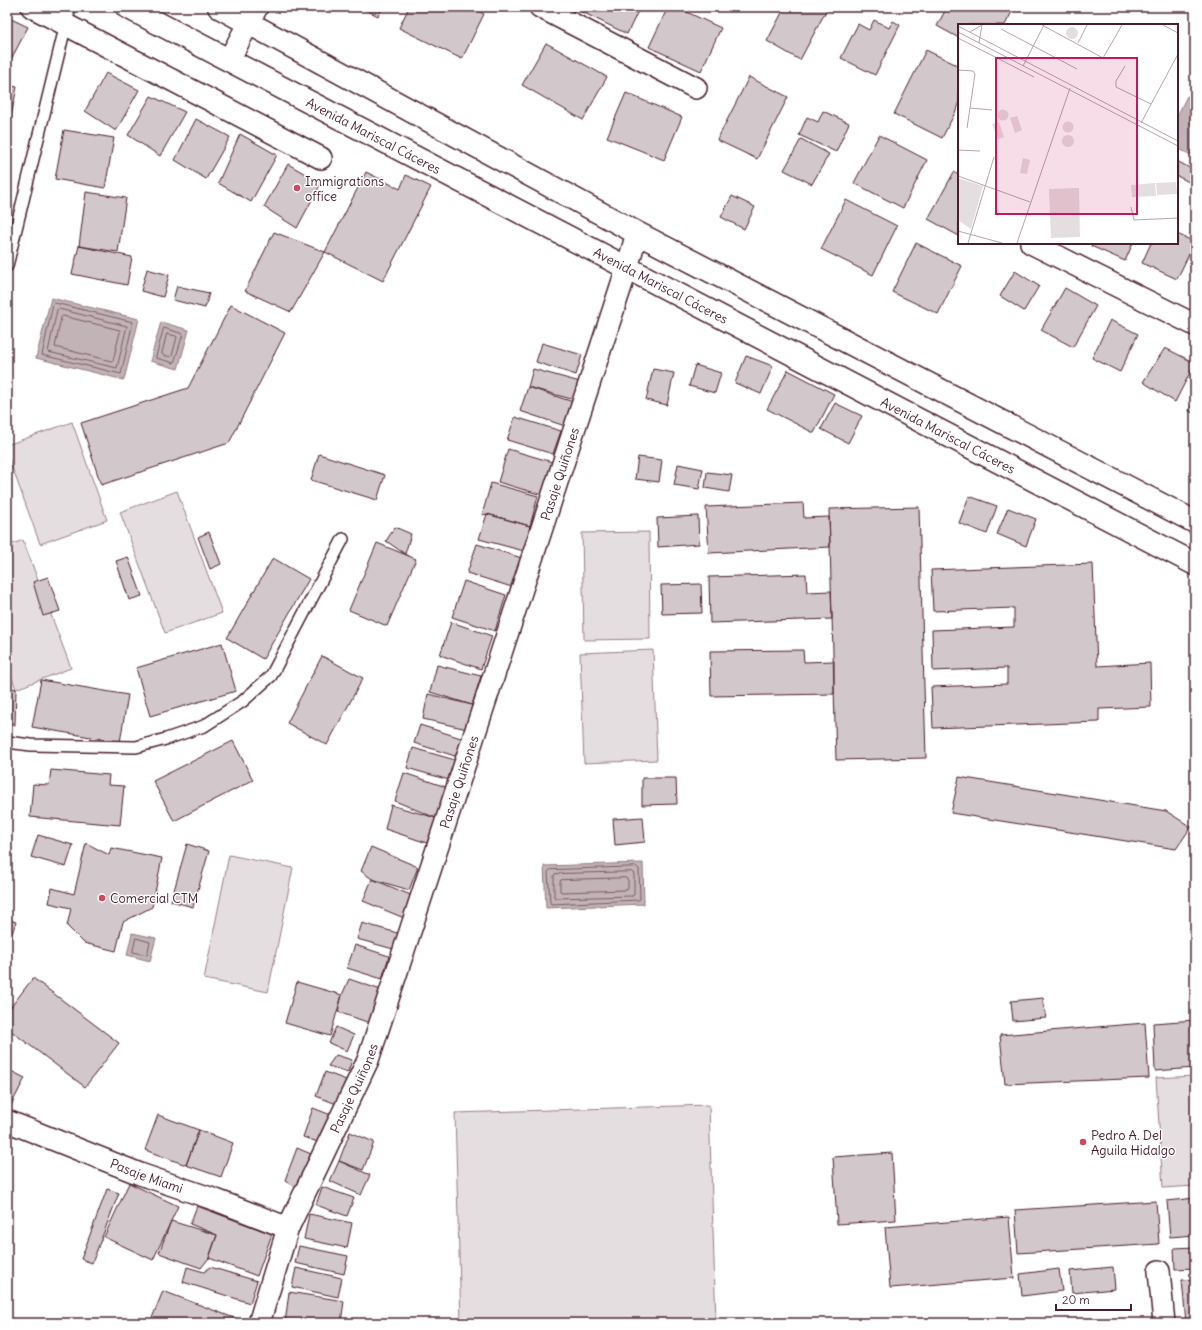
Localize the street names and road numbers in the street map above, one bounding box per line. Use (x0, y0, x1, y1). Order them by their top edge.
street label: Avenida Mariscal Cáceres (303, 93, 444, 178)
street label: Avenida Mariscal Cáceres (591, 243, 731, 327)
street label: Avenida Mariscal Cáceres (878, 393, 1018, 477)
street label: Pasaje Quiñones (537, 425, 583, 523)
street label: Pasaje Quiñones (436, 733, 482, 831)
street label: Pasaje Quiñones (326, 1041, 381, 1136)
street label: Pasaje Miami (108, 1154, 185, 1197)

